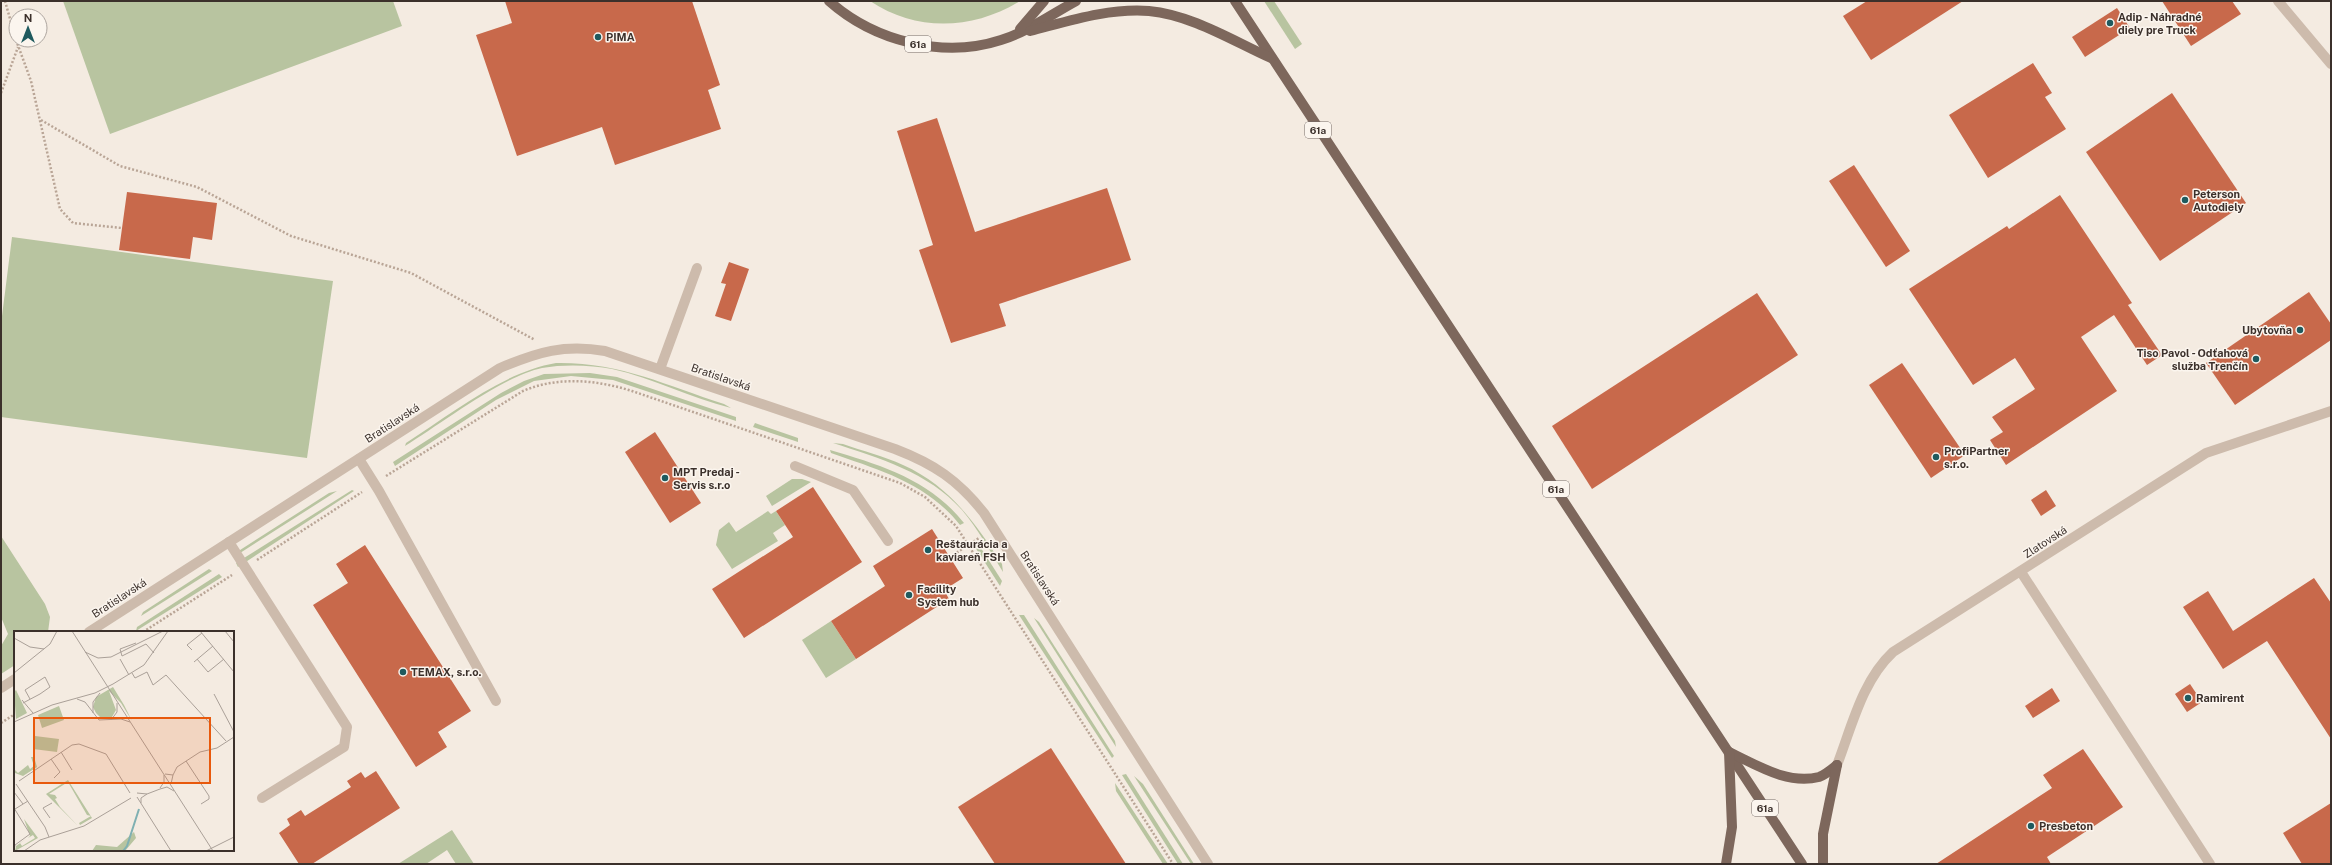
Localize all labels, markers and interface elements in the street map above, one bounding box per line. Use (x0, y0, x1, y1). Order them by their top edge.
north arrow (8, 8, 48, 48)
place label: Adip - Náhradné diely pre Truck (2118, 11, 2202, 36)
text: N (24, 12, 32, 24)
marker: Adip - Náhradné diely pre Truck (2105, 18, 2115, 28)
place label: PIMA (606, 31, 635, 43)
marker: PIMA (593, 32, 603, 42)
road number: 61a (905, 36, 931, 52)
road number: 61a (1305, 122, 1331, 138)
place label: Peterson Autodiely (2193, 188, 2244, 213)
marker: Peterson Autodiely (2180, 195, 2190, 205)
place label: Ubytovňa (2242, 324, 2292, 336)
marker: Ubytovňa (2295, 325, 2305, 335)
place label: Tiso Pavol - Odťahová služba Trenčín (2137, 347, 2248, 372)
marker: Tiso Pavol - Odťahová služba Trenčín (2251, 354, 2261, 364)
street label: Bratislavská (690, 361, 752, 393)
street label: Bratislavská (363, 401, 421, 445)
place label: ProfiPartner s.r.o. (1944, 445, 2009, 470)
marker: ProfiPartner s.r.o. (1931, 452, 1941, 462)
place label: MPT Predaj - Servis s.r.o (673, 466, 740, 491)
marker: MPT Predaj - Servis s.r.o (660, 473, 670, 483)
road number: 61a (1543, 481, 1569, 497)
street label: Zlatovská (2021, 524, 2069, 560)
place label: Reštaurácia a kaviareň FSH (936, 538, 1007, 563)
marker: Reštaurácia a kaviareň FSH (923, 545, 933, 555)
street label: Bratislavská (1018, 549, 1062, 607)
street label: Bratislavská (90, 576, 148, 620)
place label: Facility System hub (917, 583, 980, 608)
marker: Facility System hub (904, 590, 914, 600)
inset map (14, 631, 234, 851)
place label: TEMAX, s.r.o. (411, 666, 481, 678)
marker: TEMAX, s.r.o. (398, 667, 408, 677)
place label: Ramirent (2196, 692, 2245, 704)
marker: Ramirent (2183, 693, 2193, 703)
road number: 61a (1752, 800, 1778, 816)
place label: Presbeton (2039, 820, 2093, 832)
marker: Presbeton (2026, 821, 2036, 831)

